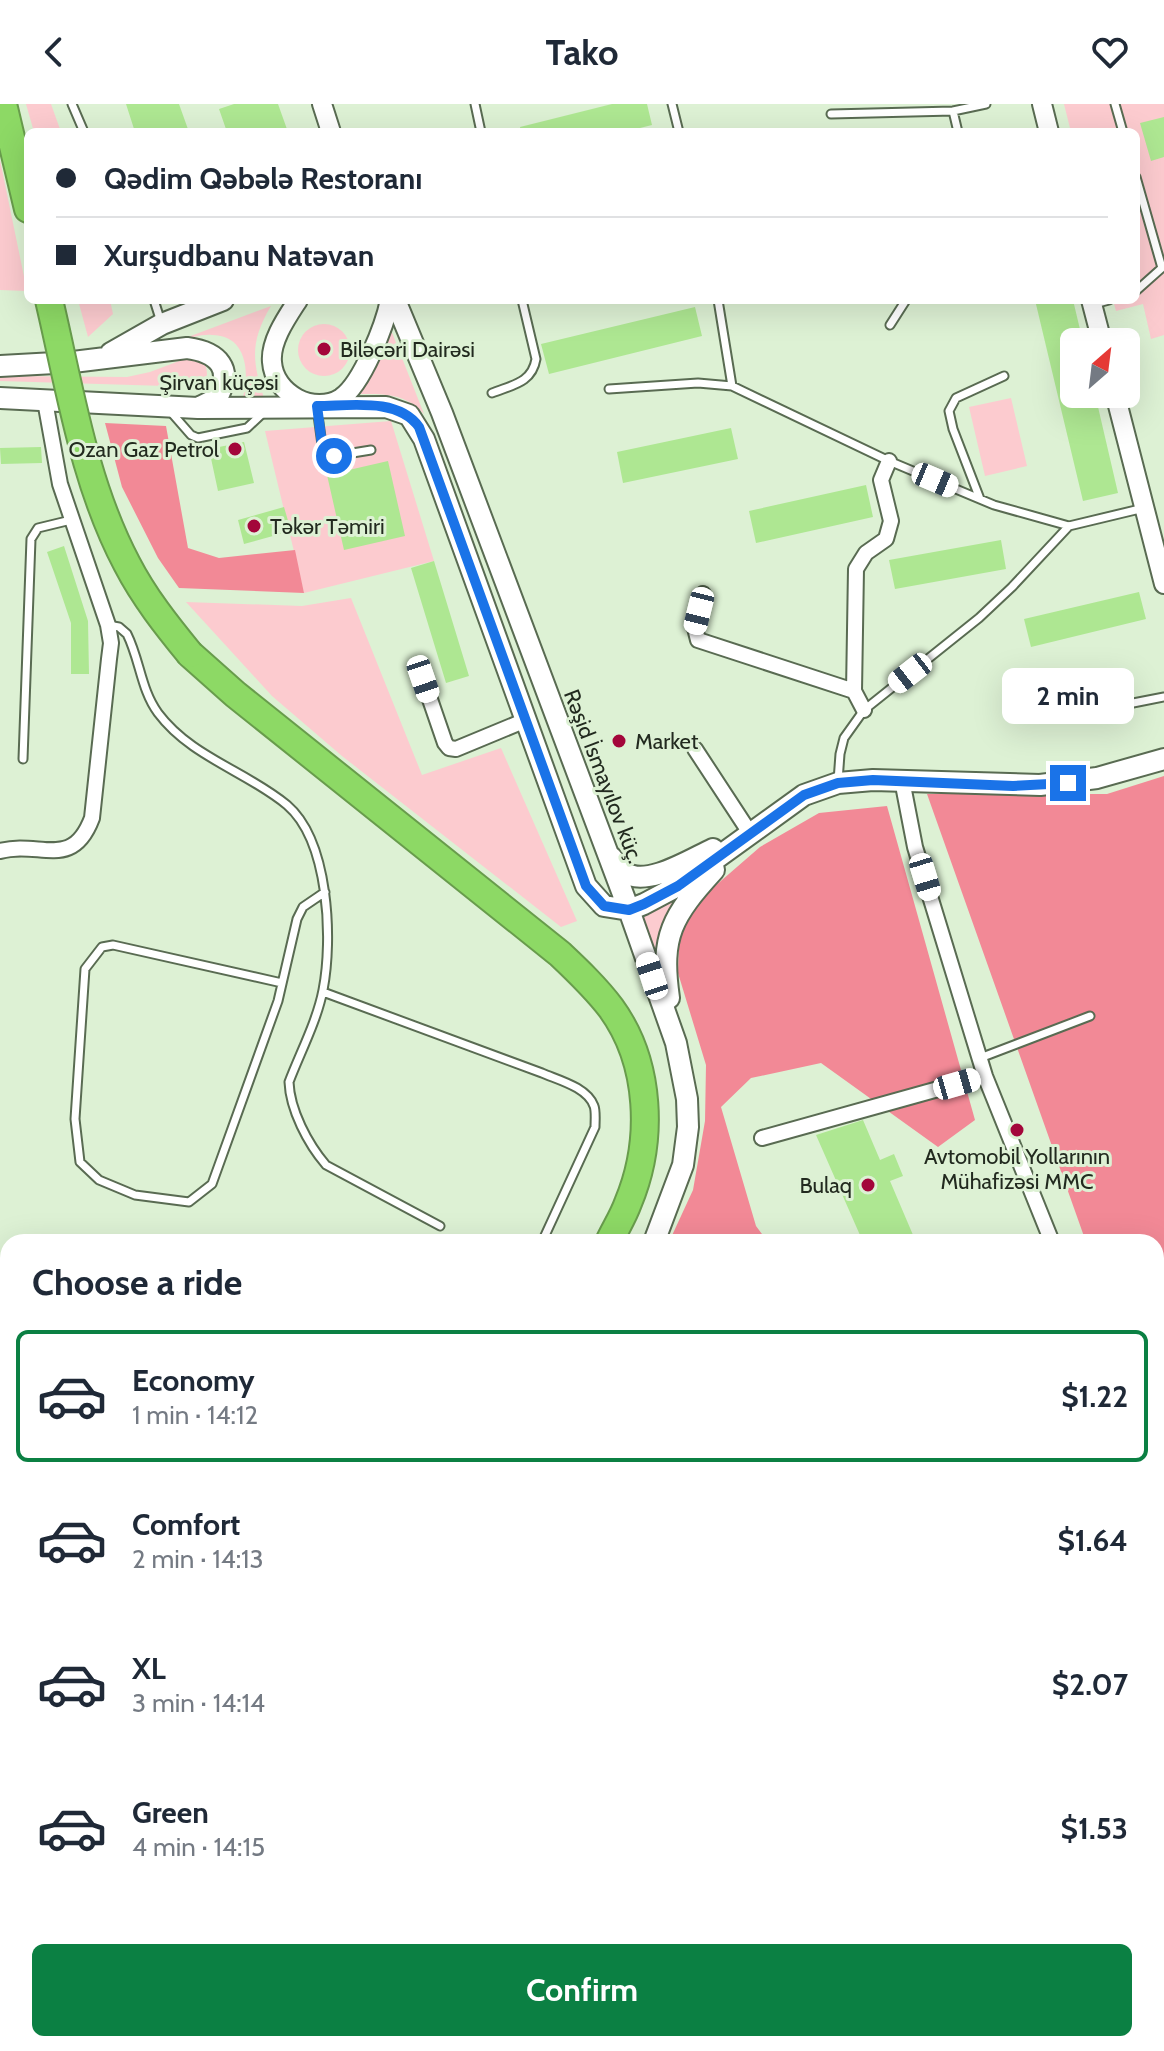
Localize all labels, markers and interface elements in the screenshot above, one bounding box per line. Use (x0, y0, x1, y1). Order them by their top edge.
icon: back (32, 30, 76, 74)
text: Tako (545, 30, 619, 74)
icon: heart (1088, 30, 1132, 74)
text: Qədim Qəbələ Restoranı (104, 160, 423, 197)
text: Xurşudbanu Natəvan (104, 237, 374, 274)
north arrow (1060, 328, 1140, 408)
map controls (1060, 328, 1140, 408)
place label: Biləcəri Dairəsi (340, 336, 475, 363)
marker: Biləcəri Dairəsi (315, 340, 333, 358)
street label: Şirvan küçəsi (159, 369, 279, 396)
place label: Ozan Gaz Petrol (68, 436, 220, 463)
route start (316, 438, 352, 474)
marker: Ozan Gaz Petrol (226, 440, 244, 458)
car (908, 460, 962, 500)
place label: Təkər Təmiri (270, 513, 385, 540)
marker: Təkər Təmiri (245, 517, 263, 535)
car (682, 585, 716, 637)
car (884, 649, 936, 697)
car (404, 652, 442, 706)
callout: 2 min (1002, 667, 1134, 723)
text: 2 min (1037, 680, 1099, 712)
street label: Rəşid İsmayılov küç. (558, 685, 649, 867)
place label: Market (635, 728, 699, 755)
marker: Market (610, 732, 628, 750)
route end (1050, 765, 1086, 801)
car (907, 851, 943, 903)
car (633, 949, 671, 1003)
car (931, 1066, 983, 1102)
marker: Avtomobil Yollarının Mühafizəsi MMC (1008, 1121, 1026, 1139)
place label: Avtomobil Yollarının Mühafizəsi MMC (924, 1143, 1110, 1195)
place label: Bulaq (799, 1172, 852, 1199)
marker: Bulaq (859, 1176, 877, 1194)
text: Choose a ride (32, 1260, 242, 1304)
icon: car (36, 1360, 108, 1432)
text: Economy (132, 1362, 255, 1399)
text: $1.22 (1061, 1378, 1128, 1415)
text: 1 min · 14:12 (132, 1399, 258, 1431)
icon: car (36, 1504, 108, 1576)
text: Comfort (132, 1506, 240, 1543)
text: $1.64 (1057, 1522, 1128, 1559)
text: 2 min · 14:13 (132, 1543, 264, 1575)
icon: car (36, 1648, 108, 1720)
text: XL (132, 1650, 166, 1687)
text: $2.07 (1052, 1666, 1128, 1703)
text: 3 min · 14:14 (132, 1687, 265, 1719)
icon: car (36, 1792, 108, 1864)
text: Green (132, 1794, 209, 1831)
text: $1.53 (1061, 1810, 1128, 1847)
text: 4 min · 14:15 (132, 1831, 265, 1863)
button: Confirm (32, 1944, 1132, 2036)

